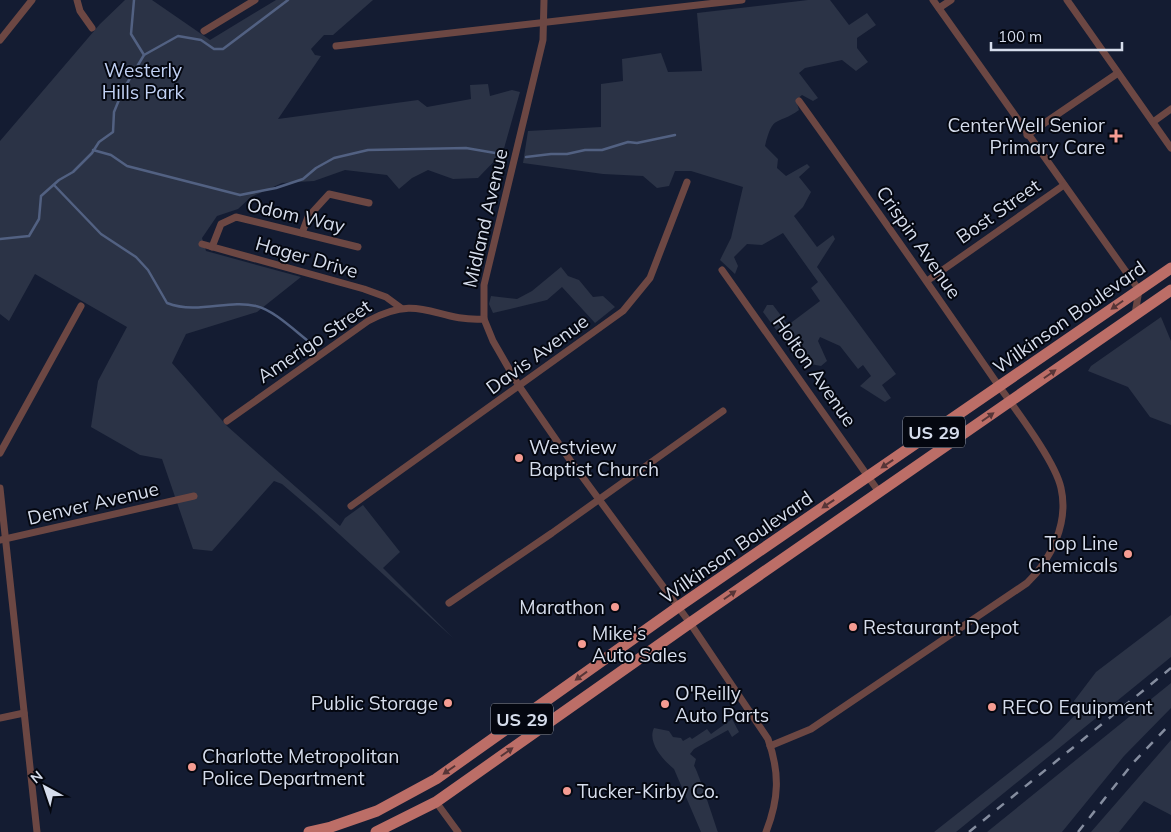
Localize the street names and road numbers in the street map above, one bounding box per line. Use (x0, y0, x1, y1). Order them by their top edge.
street label: Midland Avenue (457, 146, 513, 290)
street label: Bost Street (951, 173, 1045, 249)
street label: Crispin Avenue (871, 181, 967, 303)
street label: Odom Way (245, 192, 347, 238)
street label: Hager Drive (253, 231, 361, 283)
street label: Wilkinson Boulevard (988, 255, 1150, 379)
street label: Amerigo Street (252, 294, 376, 388)
street label: Davis Avenue (481, 309, 593, 399)
street label: Holton Avenue (768, 311, 862, 431)
road number: US 29 (903, 417, 965, 448)
street label: Denver Avenue (25, 476, 161, 530)
street label: Wilkinson Boulevard (655, 485, 817, 609)
road number: US 29 (491, 704, 553, 734)

